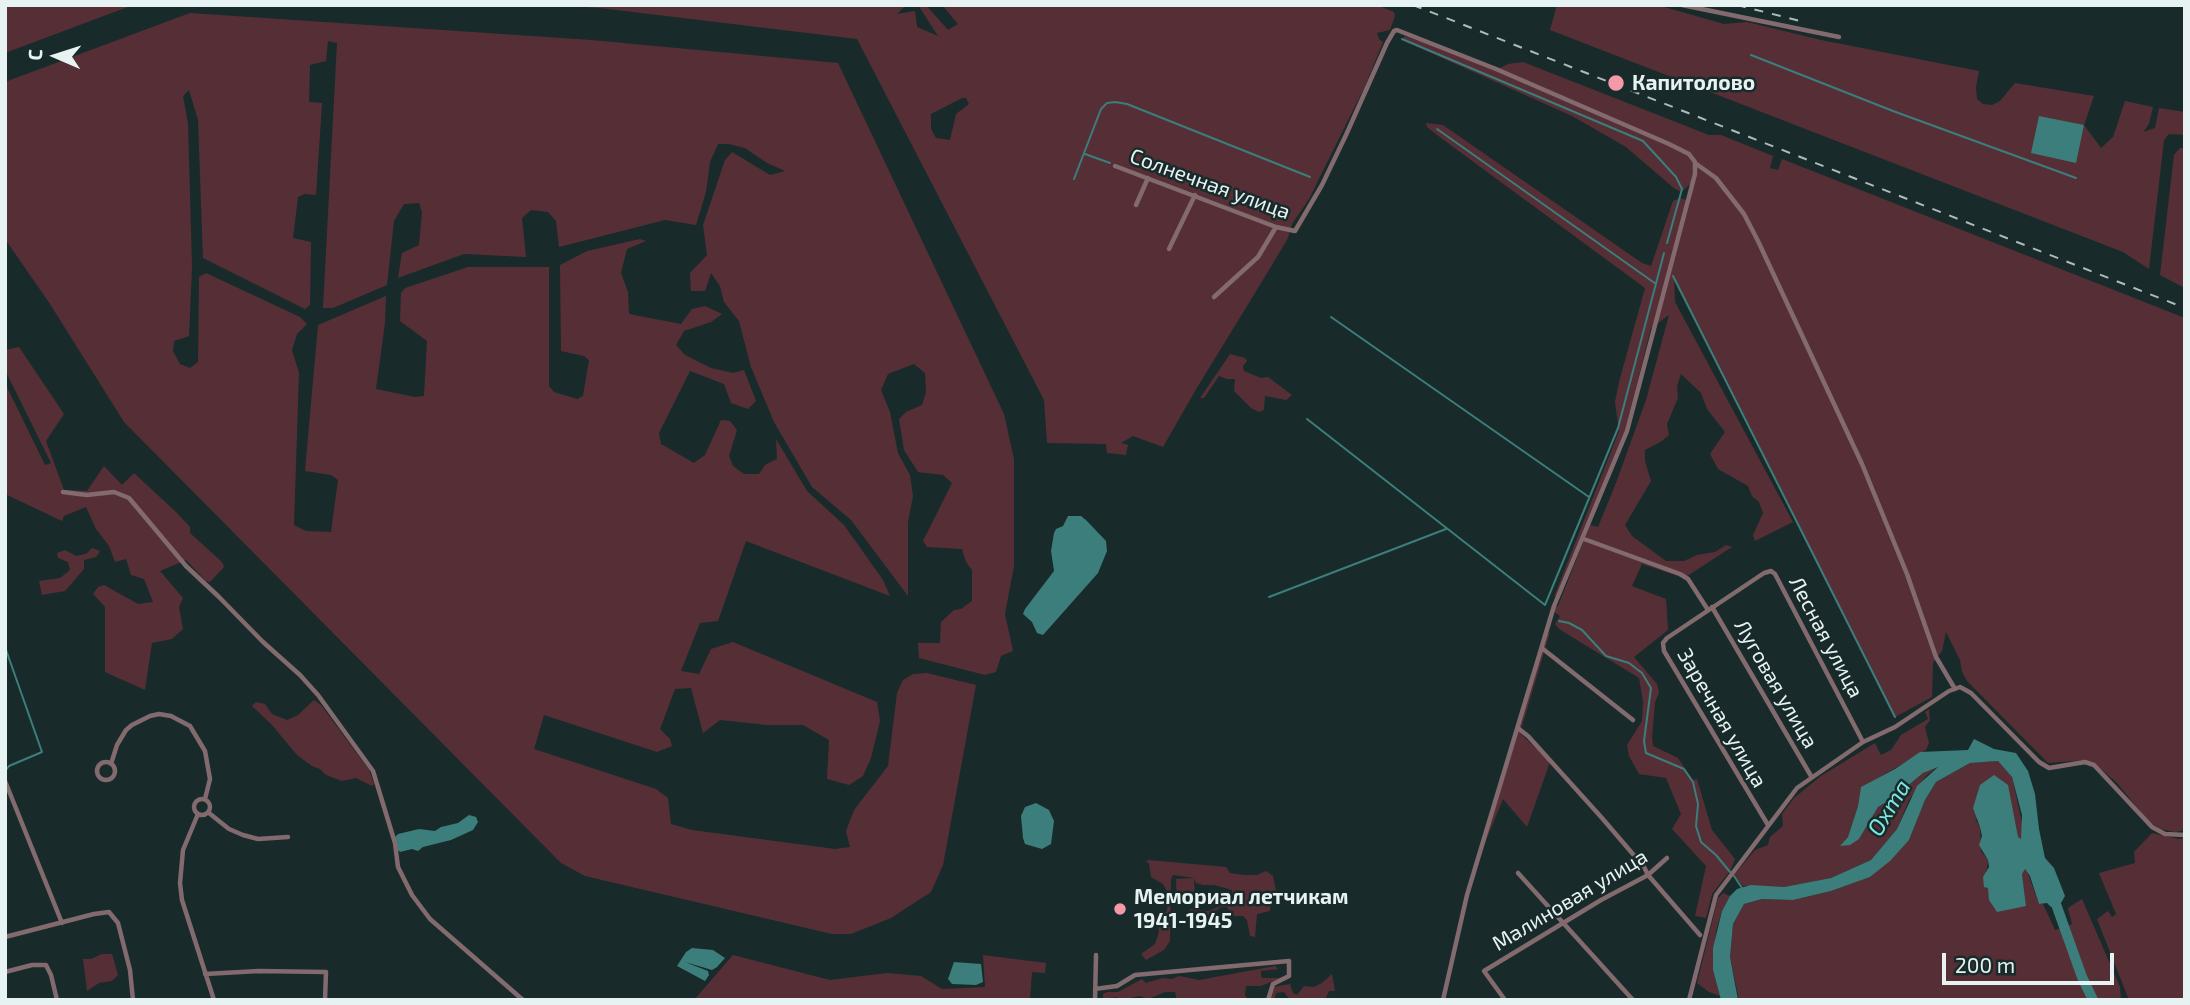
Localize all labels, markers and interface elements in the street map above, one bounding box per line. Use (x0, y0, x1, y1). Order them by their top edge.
north arrow (21, 21, 91, 91)
text: С (23, 49, 46, 61)
place label: Капитолово (1632, 70, 1755, 96)
marker: Капитолово (1606, 73, 1626, 93)
street label: Солнечная улица (1126, 143, 1294, 225)
street label: Лесная улица (1783, 572, 1869, 702)
street label: Луговая улица (1729, 615, 1823, 753)
street label: Заречная улица (1672, 644, 1772, 792)
water label: Охта (1862, 775, 1916, 841)
street label: Малиновая улица (1488, 844, 1652, 956)
place label: Мемориал летчикам 1941-1945 (1134, 884, 1349, 934)
marker: Мемориал летчикам 1941-1945 (1112, 901, 1128, 917)
scale bar (1945, 939, 2116, 983)
text: 200 m (1955, 952, 2015, 977)

